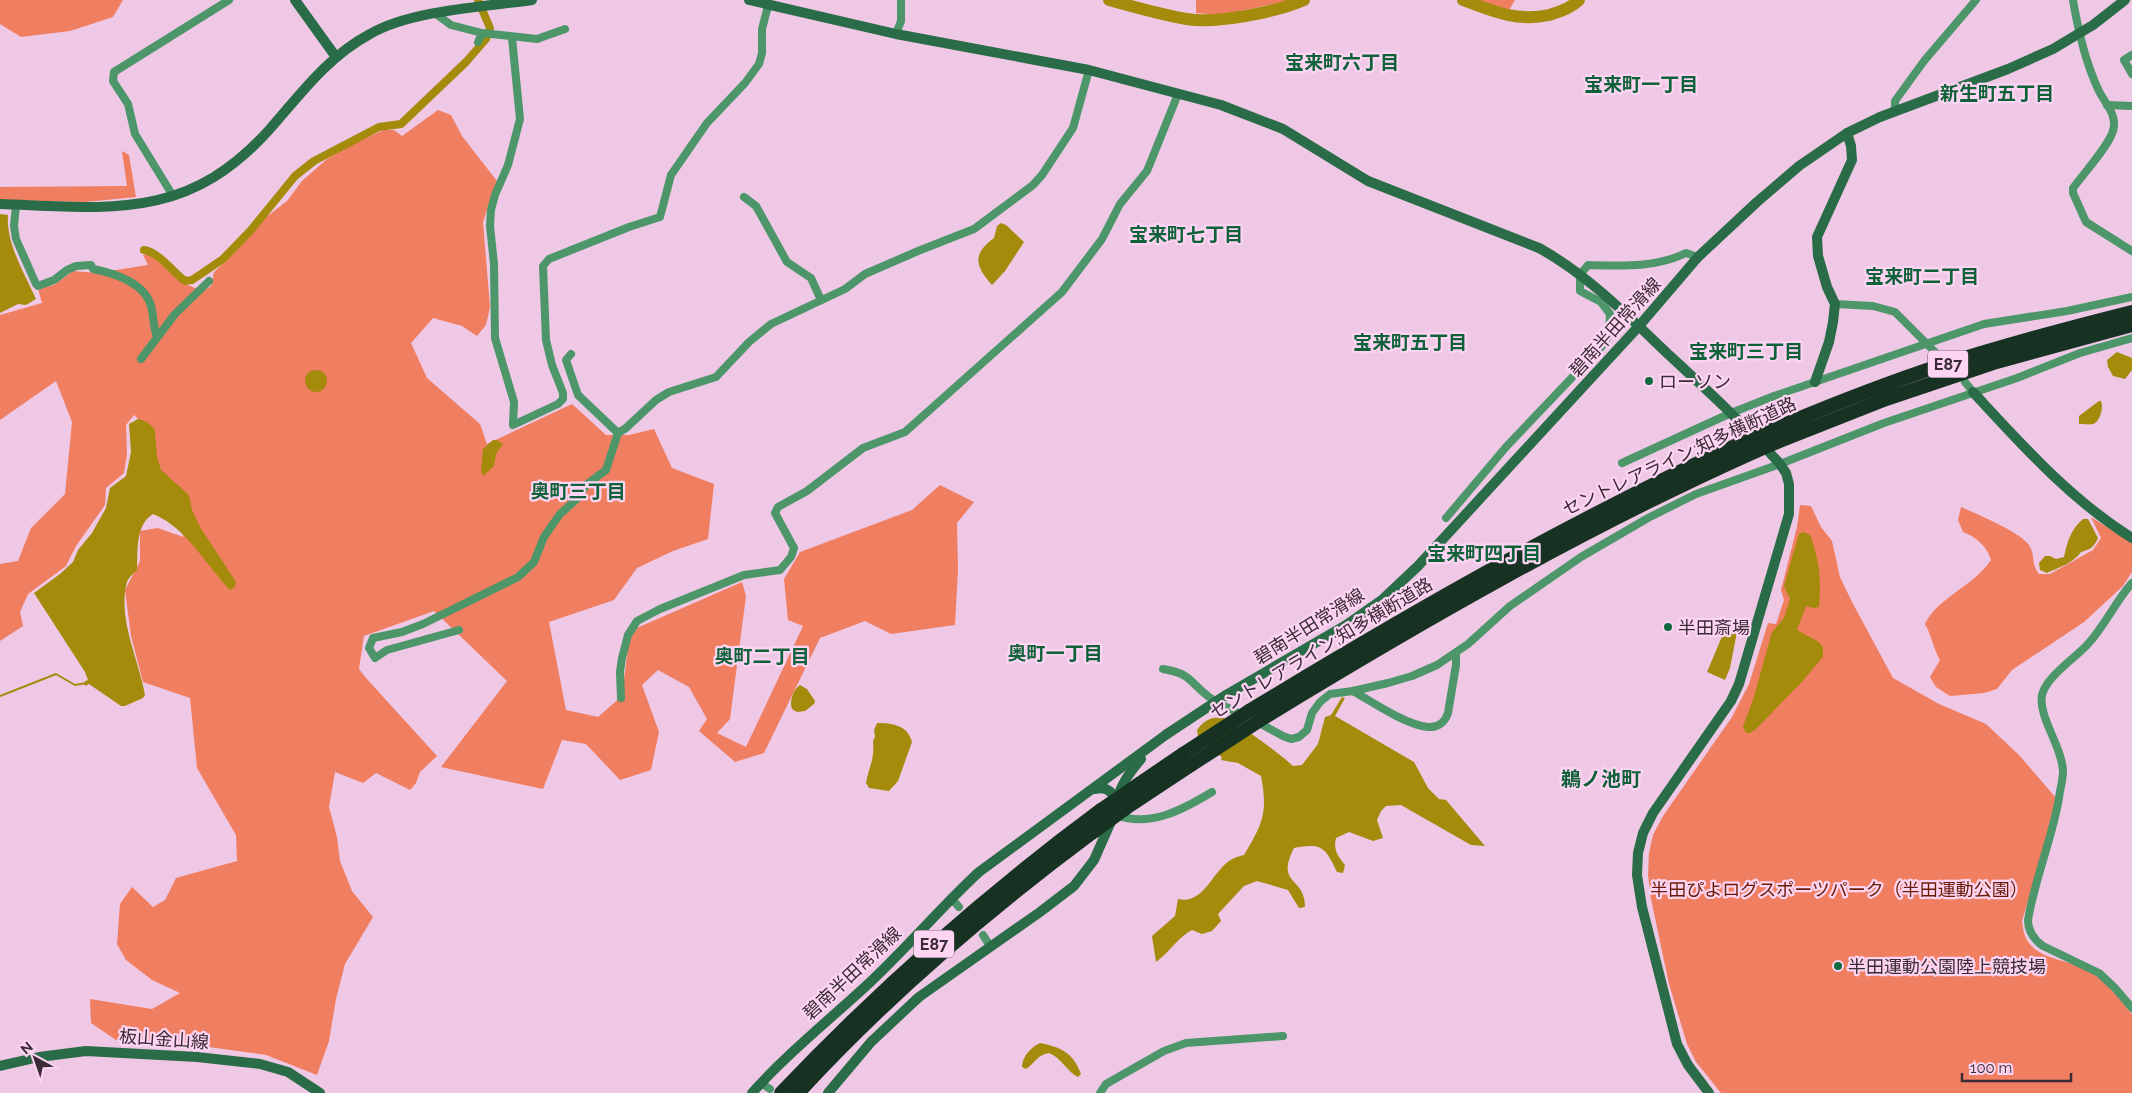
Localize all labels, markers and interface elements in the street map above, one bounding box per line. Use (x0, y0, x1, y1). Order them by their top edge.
district label: 宝来町六丁目 (1285, 51, 1399, 73)
district label: 宝来町一丁目 (1584, 73, 1698, 95)
district label: 新生町五丁目 (1940, 82, 2054, 104)
district label: 宝来町七丁目 (1129, 223, 1243, 245)
district label: 宝来町二丁目 (1865, 265, 1979, 287)
street label: 碧南半田常滑線 (1565, 273, 1665, 381)
district label: 宝来町五丁目 (1353, 331, 1467, 353)
district label: 宝来町三丁目 (1689, 340, 1803, 362)
road number: E87 (1928, 350, 1968, 378)
place label: ローソン (1659, 371, 1731, 392)
marker: ローソン (1643, 375, 1655, 387)
street label: セントレアライン;知多横断道路 (1559, 392, 1799, 520)
district label: 奥町三丁目 (530, 480, 626, 502)
district label: 宝来町四丁目 (1427, 542, 1541, 564)
street label: セントレアライン;知多横断道路 (1206, 573, 1436, 723)
street label: 碧南半田常滑線 (1250, 584, 1368, 668)
place label: 半田斎場 (1678, 617, 1750, 638)
marker: 半田斎場 (1662, 621, 1674, 633)
district label: 奥町一丁目 (1007, 642, 1103, 664)
district label: 奥町二丁目 (714, 645, 810, 667)
district label: 鵜ノ池町 (1561, 767, 1641, 791)
park label: 半田ぴよログスポーツパーク（半田運動公園） (1650, 879, 2028, 900)
street label: 碧南半田常滑線 (799, 922, 905, 1024)
road number: E87 (914, 931, 954, 958)
place label: 半田運動公園陸上競技場 (1848, 956, 2046, 977)
marker: 半田運動公園陸上競技場 (1832, 960, 1844, 972)
street label: 板山金山線 (118, 1025, 210, 1053)
north arrow (10, 1033, 60, 1083)
text: N (17, 1038, 36, 1058)
scale bar (1962, 1050, 2071, 1082)
text: 100 m (1970, 1059, 2012, 1077)

